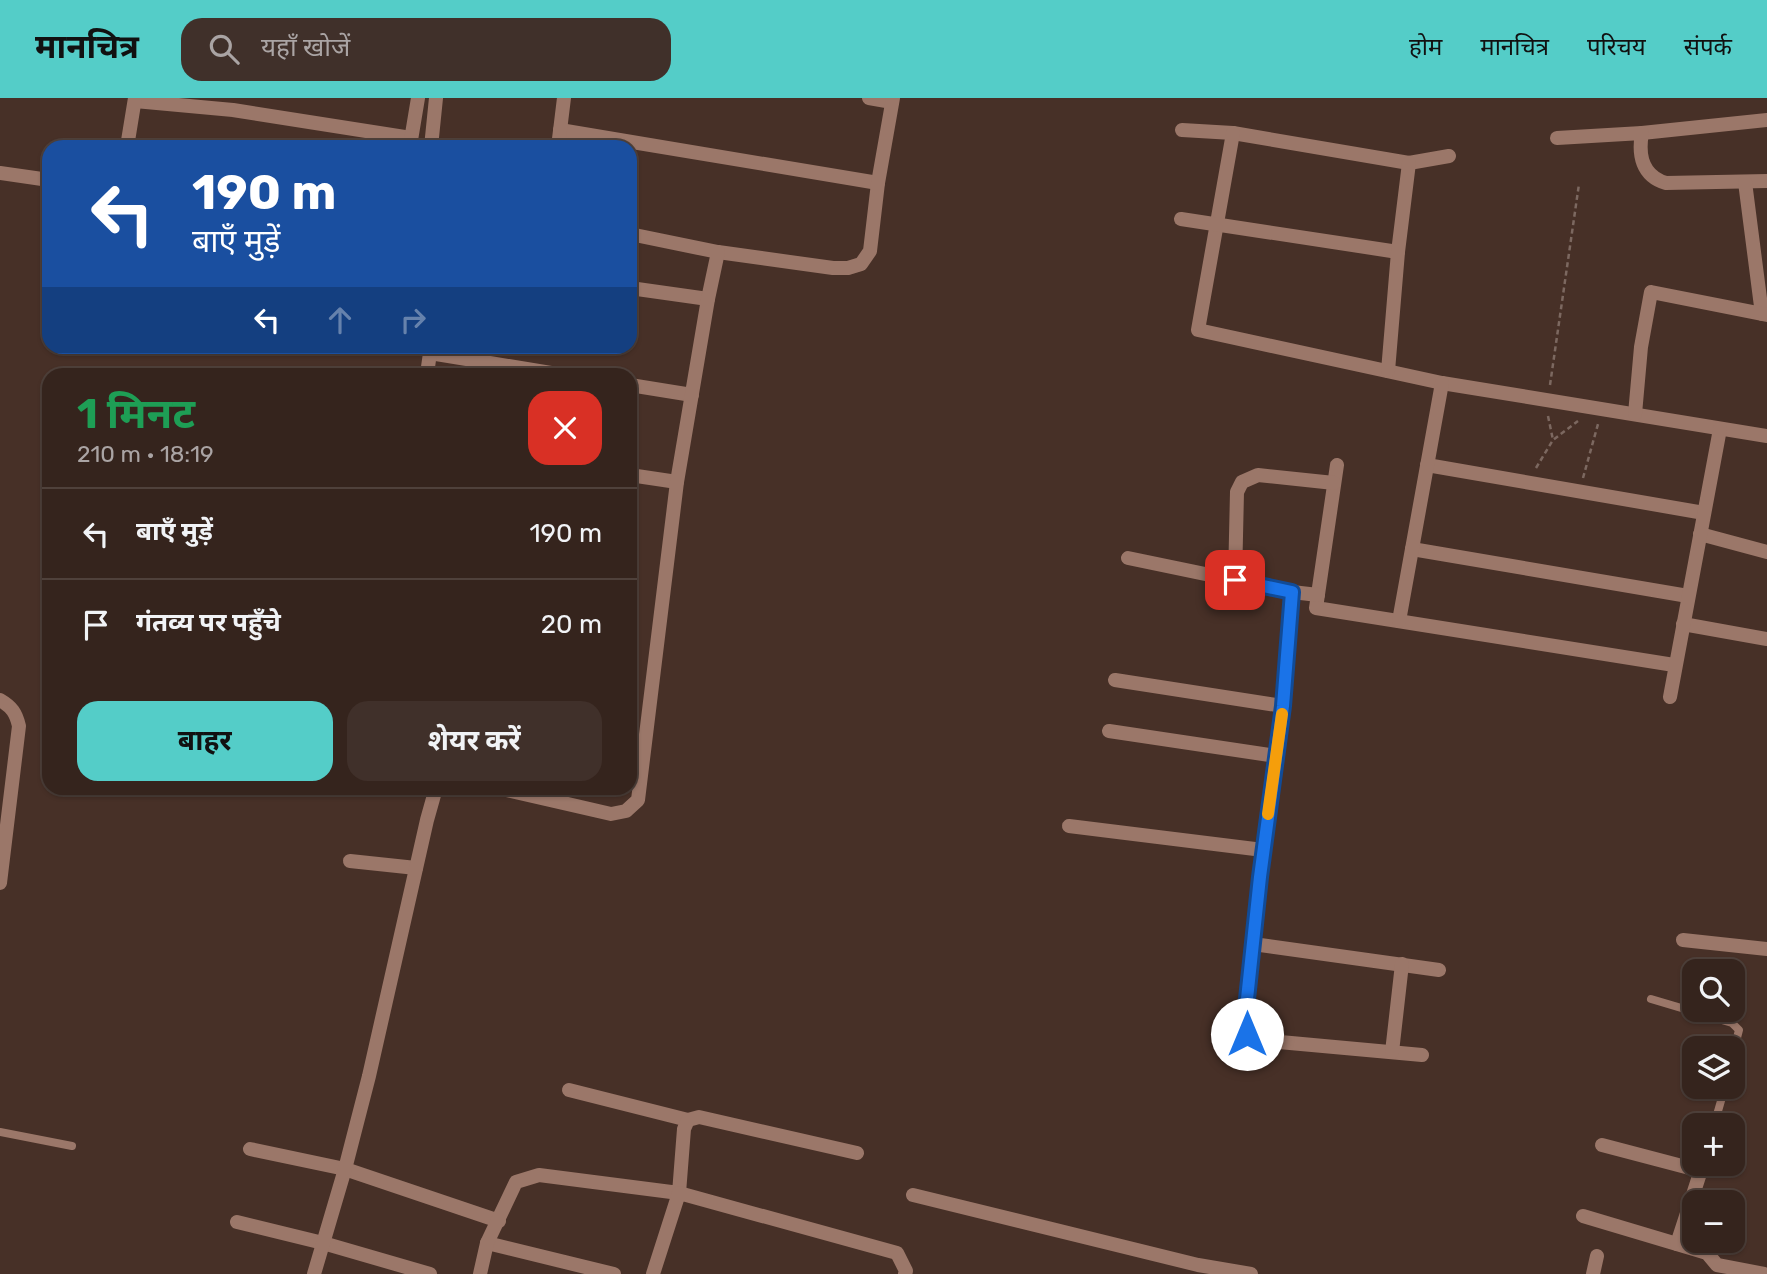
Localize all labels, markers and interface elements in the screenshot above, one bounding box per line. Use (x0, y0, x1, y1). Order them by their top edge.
search box (181, 18, 671, 81)
text: मानचित्र (35, 27, 139, 66)
icon: search (205, 30, 243, 68)
text: यहाँ खोजें (261, 32, 350, 63)
text: होम (1409, 33, 1442, 61)
text: मानचित्र (1480, 33, 1549, 61)
text: परिचय (1587, 33, 1646, 61)
text: संपर्क (1684, 33, 1732, 61)
text: 190 m (192, 163, 336, 221)
icon: left (77, 168, 168, 259)
text: बाएँ मुड़ें (192, 222, 280, 260)
icon: left (248, 301, 286, 339)
icon: ahead (321, 301, 359, 339)
icon: right (394, 301, 432, 339)
text: 1 मिनट (77, 389, 195, 439)
button: close (528, 391, 602, 465)
text: 210 m · 18:19 (77, 440, 214, 468)
icon: left (77, 515, 115, 553)
text: बाएँ मुड़ें (136, 516, 213, 547)
text: 190 m (529, 518, 602, 549)
pin (1205, 550, 1265, 610)
icon: arrive (1216, 561, 1254, 599)
icon: arrive (77, 606, 115, 644)
text: गंतव्य पर पहुँचे (136, 607, 281, 638)
text: 20 m (541, 609, 602, 640)
button: बाहर (77, 701, 333, 781)
button: शेयर करें (347, 701, 602, 781)
map controls (1682, 959, 1745, 1253)
button: search (1682, 959, 1745, 1022)
position arrow (1210, 997, 1284, 1071)
button: layers (1682, 1036, 1745, 1099)
button: + (1682, 1113, 1745, 1176)
button: − (1682, 1190, 1745, 1253)

